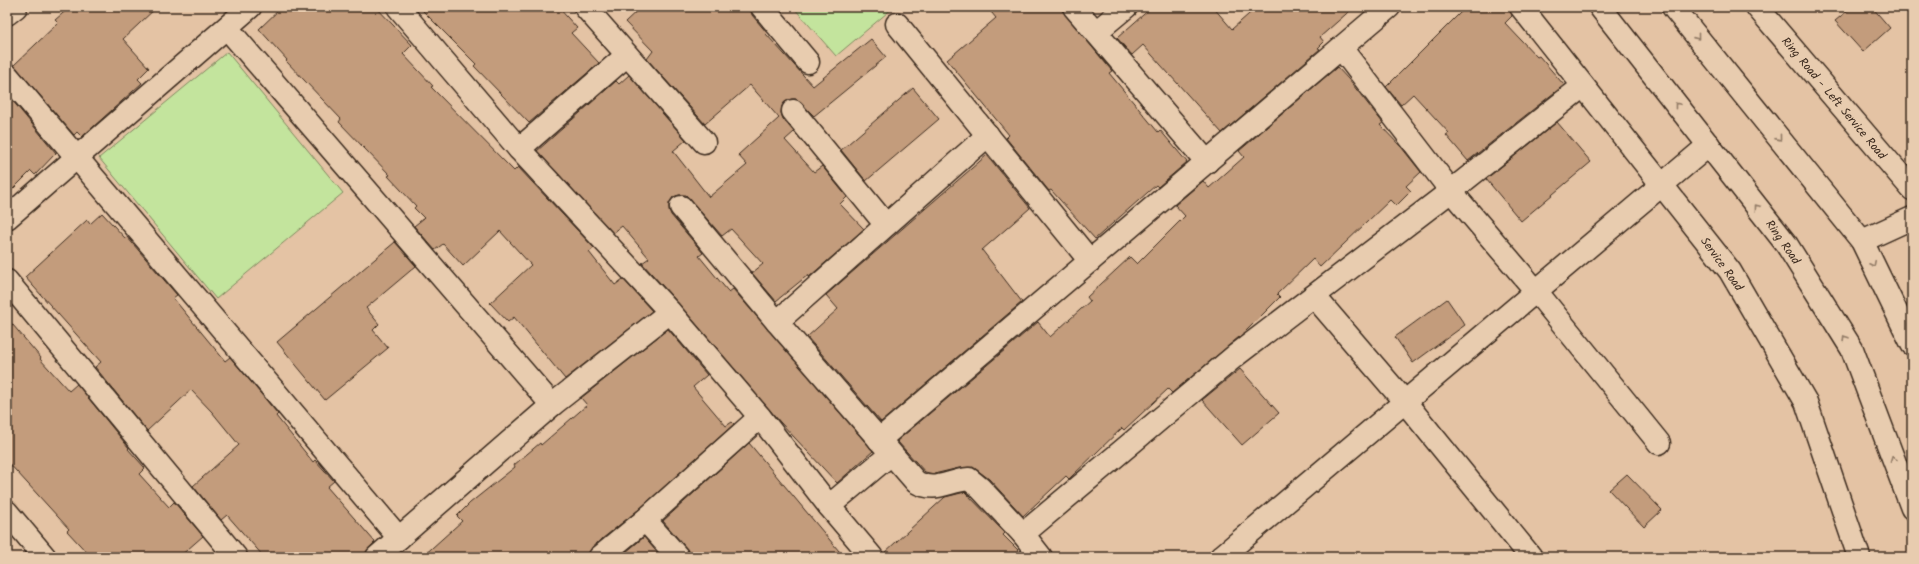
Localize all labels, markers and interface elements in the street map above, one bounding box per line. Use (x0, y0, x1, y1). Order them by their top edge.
one-way arrow (1693, 33, 1700, 40)
street label: Ring Road - Left Service Road (1776, 33, 1891, 165)
one-way arrow (1675, 102, 1682, 109)
one-way arrow (1774, 134, 1781, 141)
one-way arrow (1755, 204, 1762, 211)
street label: Ring Road (1760, 216, 1806, 269)
street label: Service Road (1695, 233, 1748, 296)
one-way arrow (1868, 260, 1876, 268)
one-way arrow (1842, 335, 1850, 342)
one-way arrow (1890, 455, 1898, 462)

